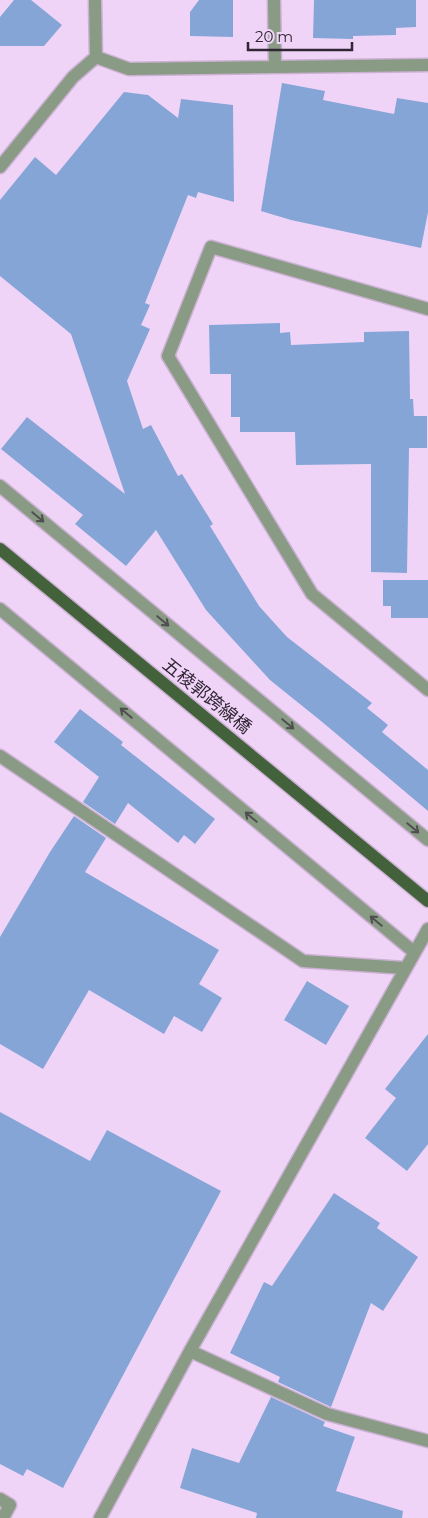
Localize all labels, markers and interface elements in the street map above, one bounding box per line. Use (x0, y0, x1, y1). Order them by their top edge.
scale bar (248, 20, 352, 52)
text: 20 m (255, 27, 293, 46)
one-way arrow (31, 512, 44, 523)
one-way arrow (156, 615, 169, 626)
street label: 五稜郭跨線橋 (158, 653, 256, 739)
one-way arrow (119, 708, 132, 719)
one-way arrow (281, 719, 294, 730)
one-way arrow (245, 812, 258, 823)
one-way arrow (406, 822, 419, 833)
one-way arrow (370, 915, 383, 926)

